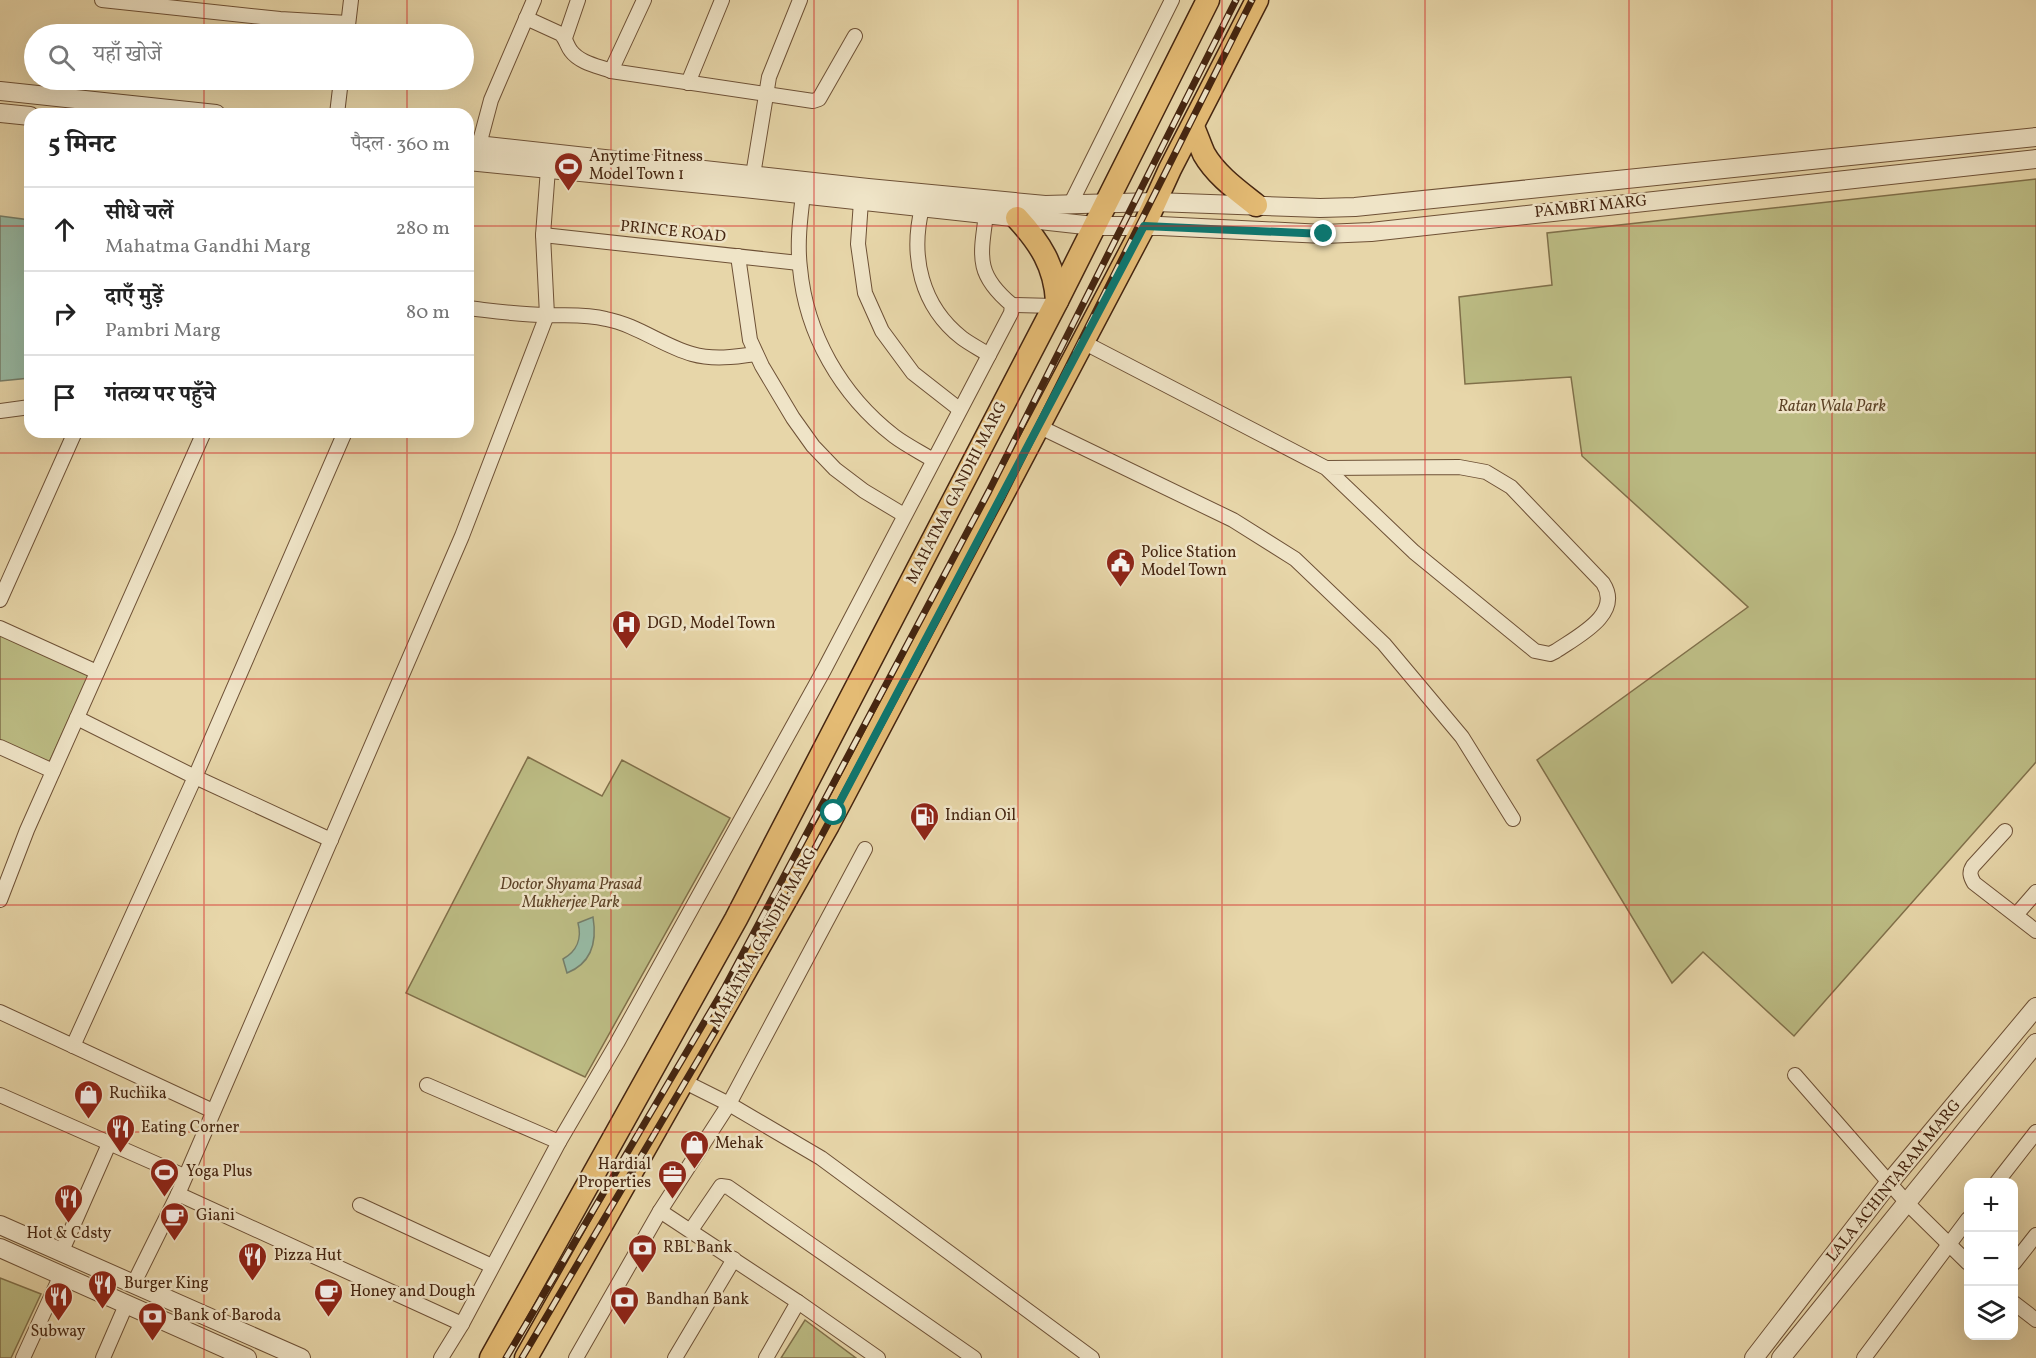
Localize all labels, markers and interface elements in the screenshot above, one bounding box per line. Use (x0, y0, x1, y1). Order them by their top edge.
search box (24, 24, 474, 90)
text: यहाँ खोजें (93, 40, 162, 71)
icon: search (45, 41, 78, 74)
text: 5 मिनट (48, 127, 115, 163)
text: पैदल · 360 m (351, 131, 450, 159)
place label: Anytime Fitness Model Town 1 (589, 146, 703, 186)
sports icon: Anytime Fitness Model Town 1 (552, 150, 584, 192)
street label: PAMBRI MARG (1534, 190, 1648, 224)
text: सीधे चलें (105, 198, 173, 229)
icon: ahead (48, 213, 81, 246)
text: 280 m (395, 215, 450, 243)
street label: PRINCE ROAD (619, 216, 727, 249)
route end (1310, 220, 1336, 246)
text: Mahatma Gandhi Marg (105, 233, 311, 261)
text: दाएँ मुड़ें (105, 282, 163, 313)
icon: right (48, 297, 81, 330)
text: 80 m (406, 299, 450, 327)
text: Pambri Marg (105, 317, 221, 345)
text: गंतव्य पर पहुँचे (105, 380, 216, 411)
icon: arrive (48, 381, 81, 414)
park label: Ratan Wala Park (1778, 396, 1886, 418)
street label: MAHATMA GANDHI MARG (901, 398, 1013, 588)
place label: Police Station Model Town (1141, 542, 1237, 582)
public building icon: Police Station Model Town (1104, 546, 1136, 588)
hospital icon: DGD, Model Town (610, 608, 642, 650)
place label: DGD, Model Town (647, 613, 775, 635)
route start (820, 799, 846, 825)
fuel station icon: Indian Oil (908, 800, 940, 842)
place label: Indian Oil (945, 805, 1016, 827)
street label: MAHATMA GANDHI MARG (705, 844, 823, 1032)
park label: Doctor Shyama Prasad Mukherjee Park (500, 874, 642, 914)
shop icon: Ruchika (72, 1078, 104, 1120)
place label: Ruchika (109, 1083, 167, 1105)
street label: LALA ACHINTARAM MARG (1822, 1095, 1966, 1267)
restaurant icon: Eating Corner (104, 1112, 136, 1154)
place label: Eating Corner (141, 1117, 240, 1139)
shop icon: Mehak (678, 1128, 710, 1170)
place label: Mehak (715, 1133, 764, 1155)
place label: Hardial Properties (578, 1154, 651, 1194)
sports icon: Yoga Plus (149, 1156, 181, 1198)
office icon: Hardial Properties (656, 1158, 688, 1200)
place label: Yoga Plus (186, 1161, 253, 1183)
map controls (1964, 1178, 2018, 1340)
button: + (1964, 1178, 2018, 1232)
restaurant icon: Hot & Cdsty (53, 1182, 85, 1224)
cafe icon: Giani (159, 1200, 191, 1242)
place label: Giani (196, 1205, 235, 1227)
place label: Hot & Cdsty (26, 1223, 112, 1245)
bank icon: RBL Bank (626, 1232, 658, 1274)
button: − (1964, 1232, 2018, 1286)
place label: RBL Bank (663, 1237, 733, 1259)
restaurant icon: Pizza Hut (237, 1240, 269, 1282)
place label: Pizza Hut (274, 1245, 342, 1267)
restaurant icon: Burger King (87, 1268, 119, 1310)
place label: Burger King (124, 1273, 209, 1295)
cafe icon: Honey and Dough (313, 1276, 345, 1318)
restaurant icon: Subway (42, 1280, 74, 1322)
place label: Honey and Dough (350, 1281, 476, 1303)
bank icon: Bandhan Bank (609, 1284, 641, 1326)
button: layers (1964, 1286, 2018, 1340)
place label: Bandhan Bank (646, 1289, 749, 1311)
bank icon: Bank of Baroda (136, 1300, 168, 1342)
place label: Bank of Baroda (173, 1305, 281, 1327)
place label: Subway (31, 1321, 86, 1343)

